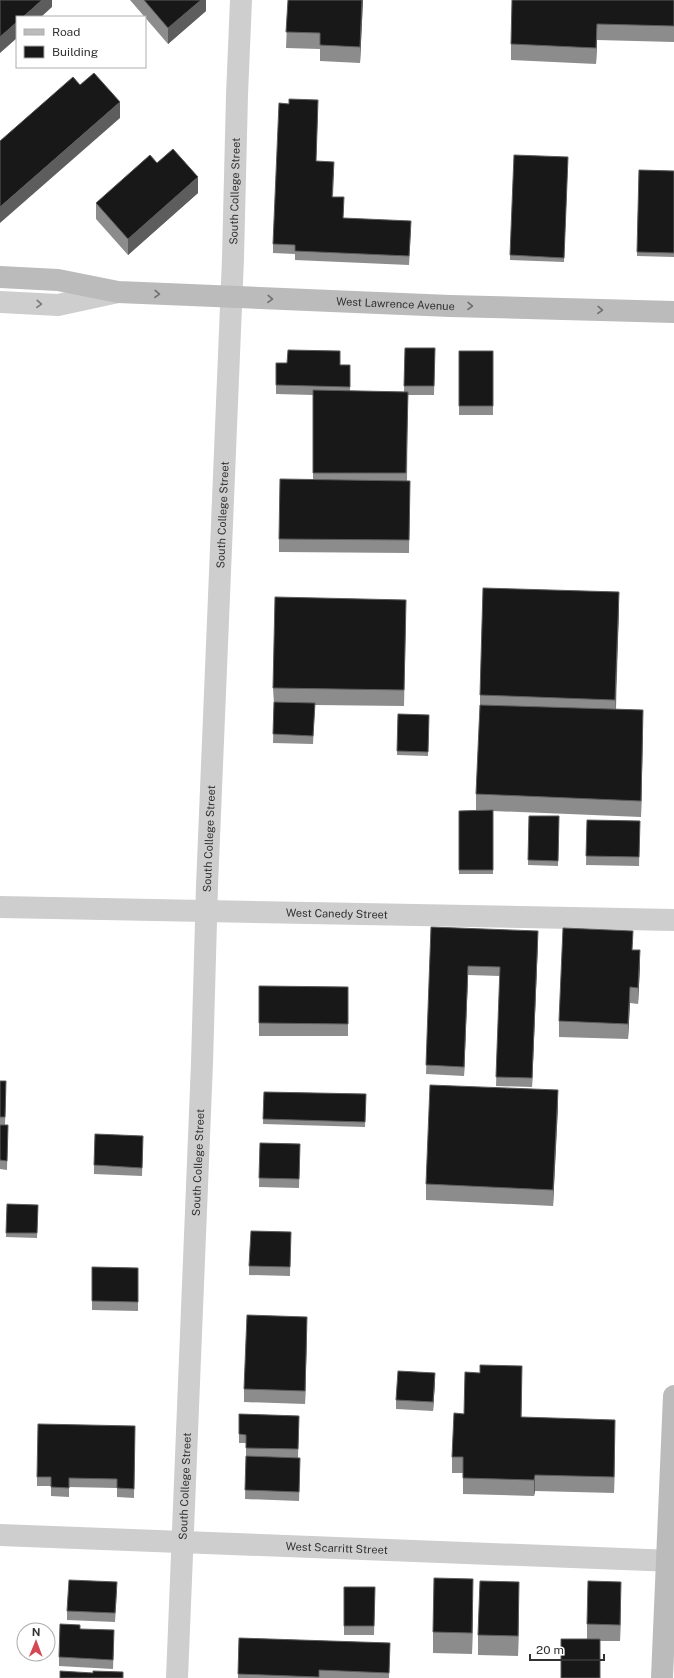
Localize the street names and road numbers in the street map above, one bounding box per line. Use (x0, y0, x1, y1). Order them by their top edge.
street label: South College Street (227, 137, 242, 245)
street label: West Lawrence Avenue (336, 295, 455, 312)
street label: South College Street (214, 461, 231, 569)
street label: South College Street (201, 785, 217, 892)
street label: West Canedy Street (286, 907, 388, 920)
street label: South College Street (190, 1109, 206, 1216)
street label: South College Street (177, 1432, 193, 1540)
street label: West Scarritt Street (285, 1540, 388, 1556)

